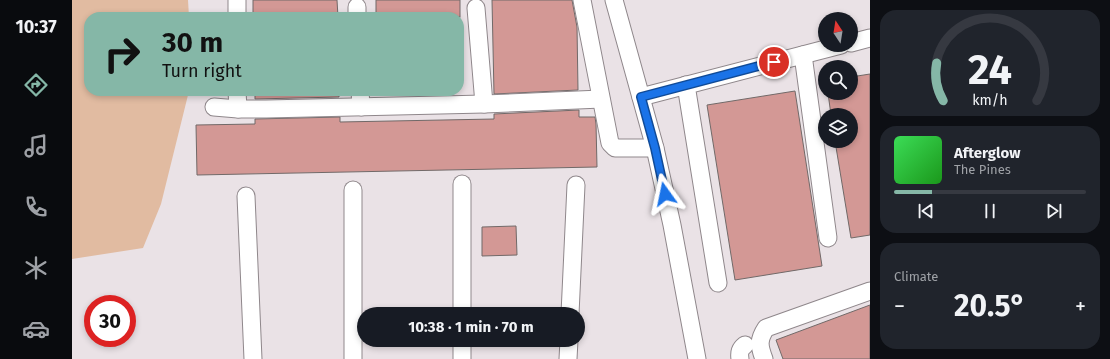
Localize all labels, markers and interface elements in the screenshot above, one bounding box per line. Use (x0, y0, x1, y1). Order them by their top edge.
north arrow (818, 12, 858, 52)
map controls (818, 12, 858, 148)
text: 10:37 (15, 16, 57, 38)
text: 30 m (162, 26, 223, 59)
icon: right (96, 28, 148, 80)
pin (757, 45, 791, 79)
text: 24 (968, 45, 1012, 95)
icon: arrive (763, 51, 785, 73)
text: Turn right (162, 60, 242, 82)
button: search (818, 60, 858, 100)
icon: directions (22, 71, 50, 99)
text: km/h (972, 92, 1008, 109)
button: layers (818, 108, 858, 148)
icon: music (22, 132, 50, 160)
text: Afterglow (954, 144, 1020, 162)
text: The Pines (954, 162, 1011, 177)
position arrow (644, 173, 686, 215)
icon: phone (22, 193, 50, 221)
icon: previous (915, 200, 937, 222)
icon: pause (979, 200, 1001, 222)
icon: next (1043, 200, 1065, 222)
icon: climate (22, 254, 50, 282)
text: Climate (894, 269, 938, 284)
text: 20.5° (954, 288, 1026, 324)
text: − (894, 293, 905, 320)
text: + (1075, 293, 1086, 320)
speed limit sign: 30 (84, 295, 136, 347)
icon: car (22, 315, 50, 343)
text: 10:38 · 1 min · 70 m (408, 318, 534, 336)

